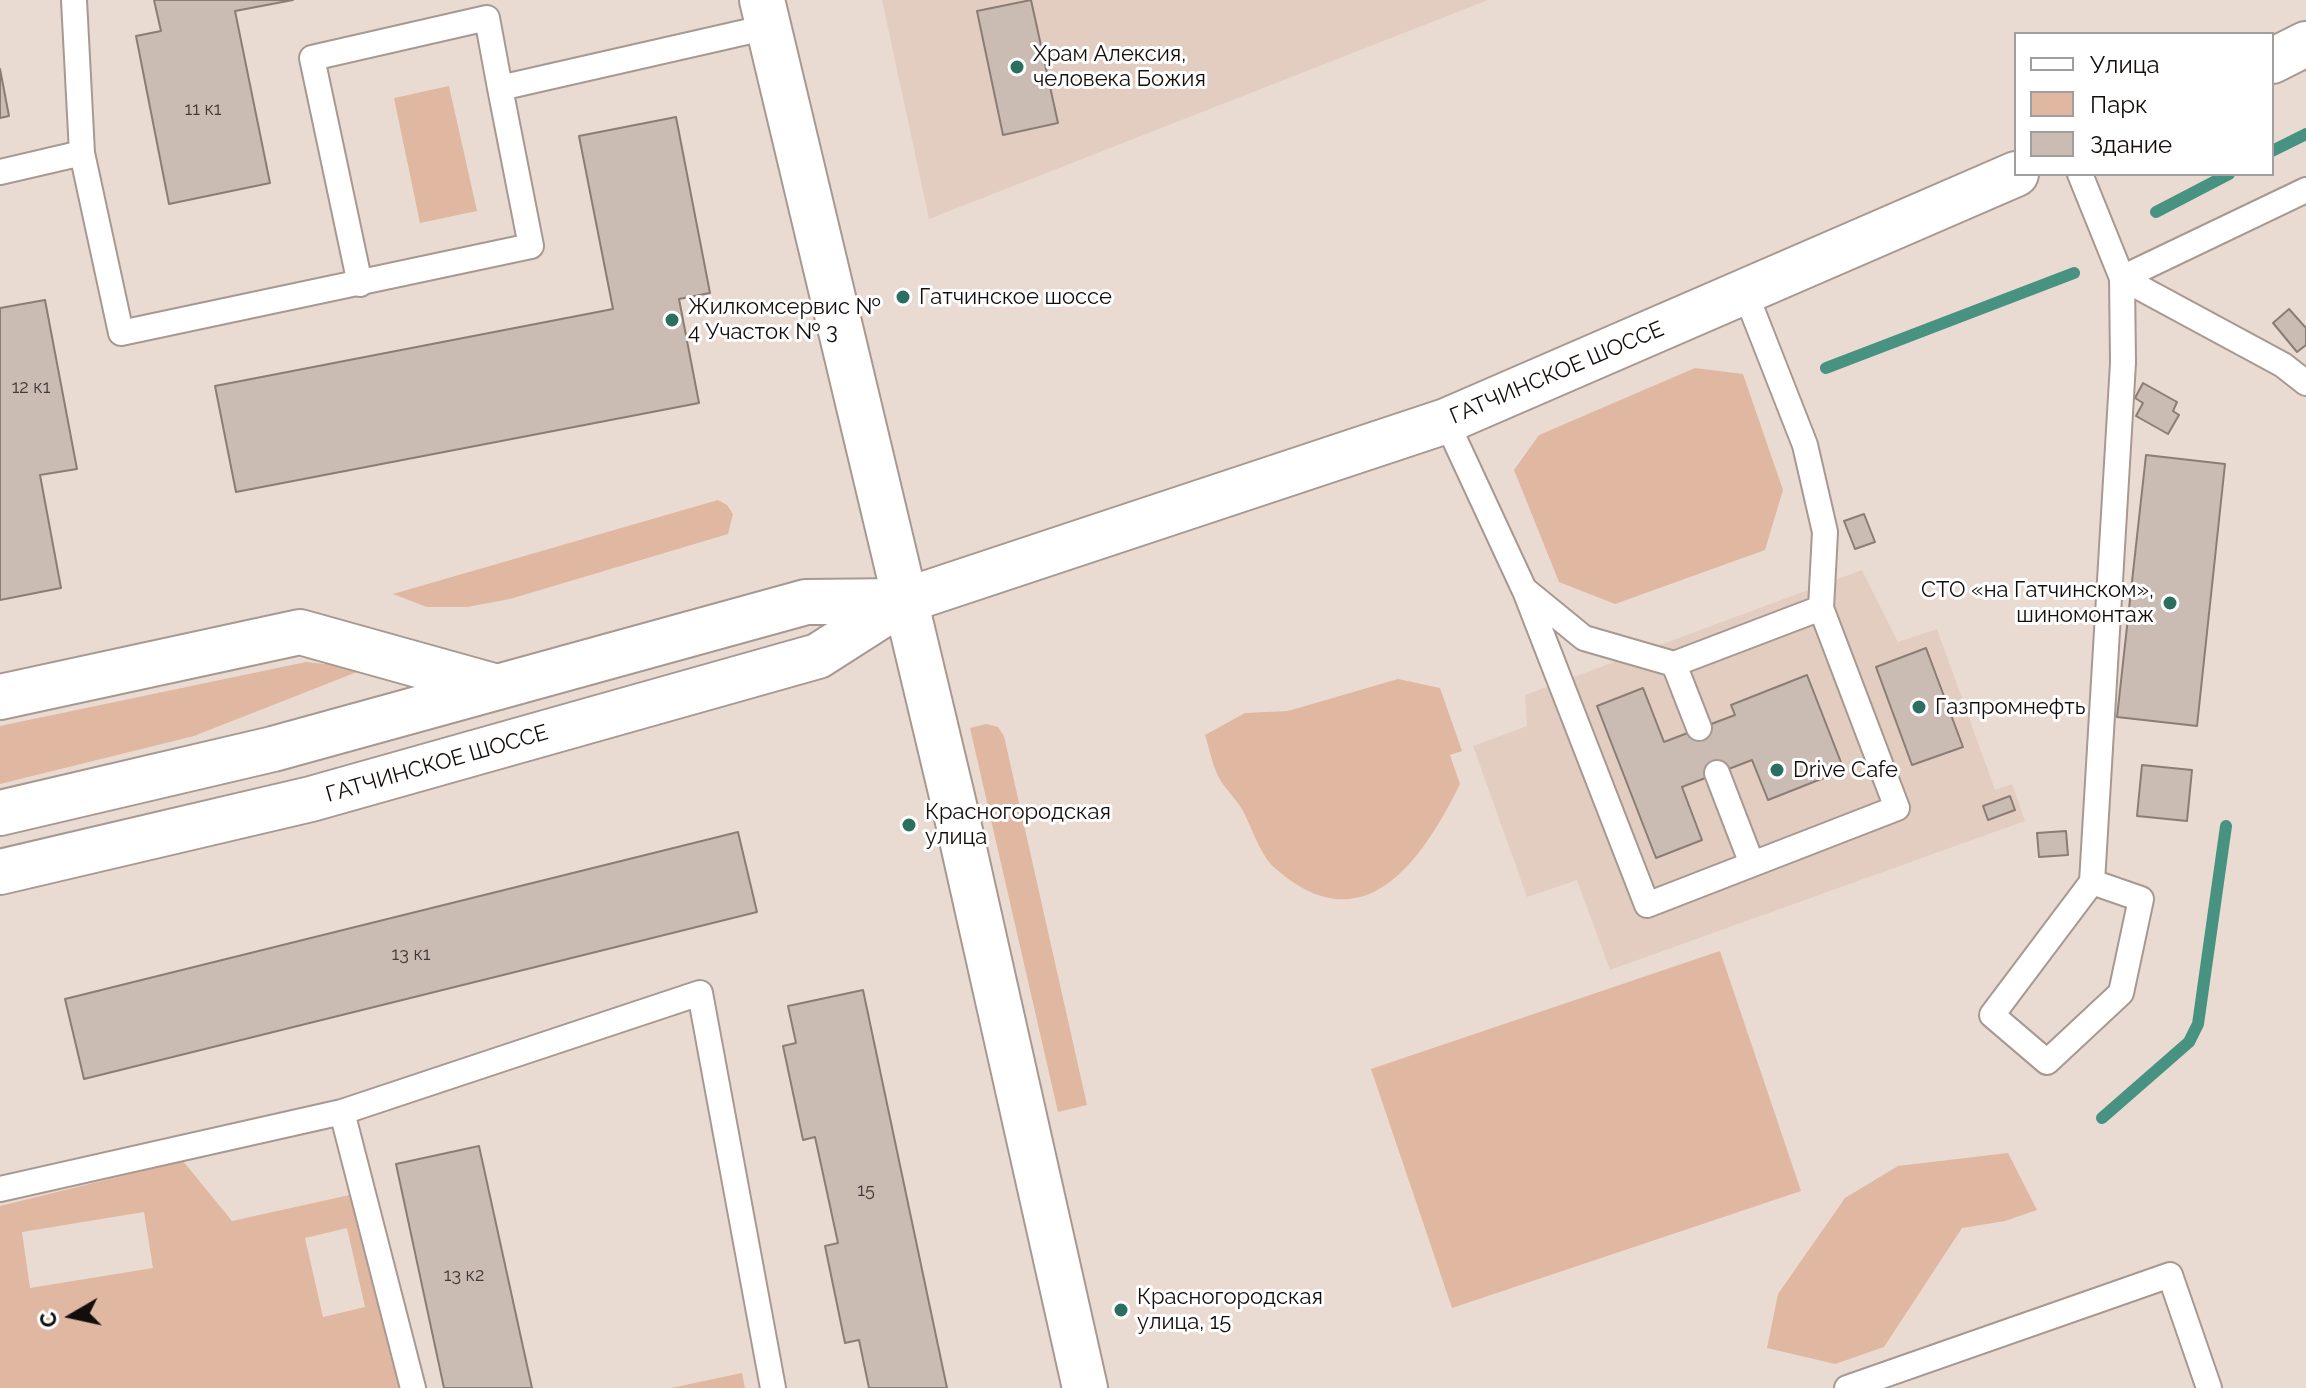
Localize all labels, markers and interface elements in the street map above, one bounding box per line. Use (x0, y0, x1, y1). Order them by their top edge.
legend (2014, 32, 2274, 176)
place label: Храм Алексия, человека Божия (1033, 41, 1206, 92)
text: Улица (2090, 50, 2160, 79)
marker: Храм Алексия, человека Божия (1008, 58, 1026, 76)
text: Парк (2090, 90, 2148, 119)
house number: 11 к1 (184, 99, 222, 121)
text: Здание (2090, 130, 2172, 159)
place label: Гатчинское шоссе (919, 284, 1112, 310)
marker: Гатчинское шоссе (894, 288, 912, 306)
place label: Жилкомсервис № 4 Участок № 3 (688, 294, 881, 346)
marker: Жилкомсервис № 4 Участок № 3 (663, 311, 681, 329)
street label: ГАТЧИНСКОЕ ШОССЕ (1446, 316, 1668, 430)
house number: 12 к1 (12, 377, 50, 399)
place label: СТО «на Гатчинском», шиномонтаж (1921, 577, 2154, 628)
marker: СТО «на Гатчинском», шиномонтаж (2161, 594, 2179, 612)
place label: Газпромнефть (1935, 694, 2085, 720)
marker: Газпромнефть (1910, 698, 1928, 716)
street label: ГАТЧИНСКОЕ ШОССЕ (323, 720, 551, 808)
place label: Drive Cafe (1793, 757, 1898, 783)
marker: Drive Cafe (1768, 761, 1786, 779)
place label: Красногородская улица (925, 799, 1111, 850)
marker: Красногородская улица (900, 816, 918, 834)
house number: 13 к1 (392, 944, 430, 966)
house number: 15 (857, 1180, 875, 1202)
house number: 13 к2 (444, 1265, 484, 1287)
north arrow (32, 1276, 112, 1356)
place label: Красногородская улица, 15 (1137, 1284, 1323, 1336)
marker: Красногородская улица, 15 (1112, 1301, 1130, 1319)
text: С (34, 1310, 62, 1329)

